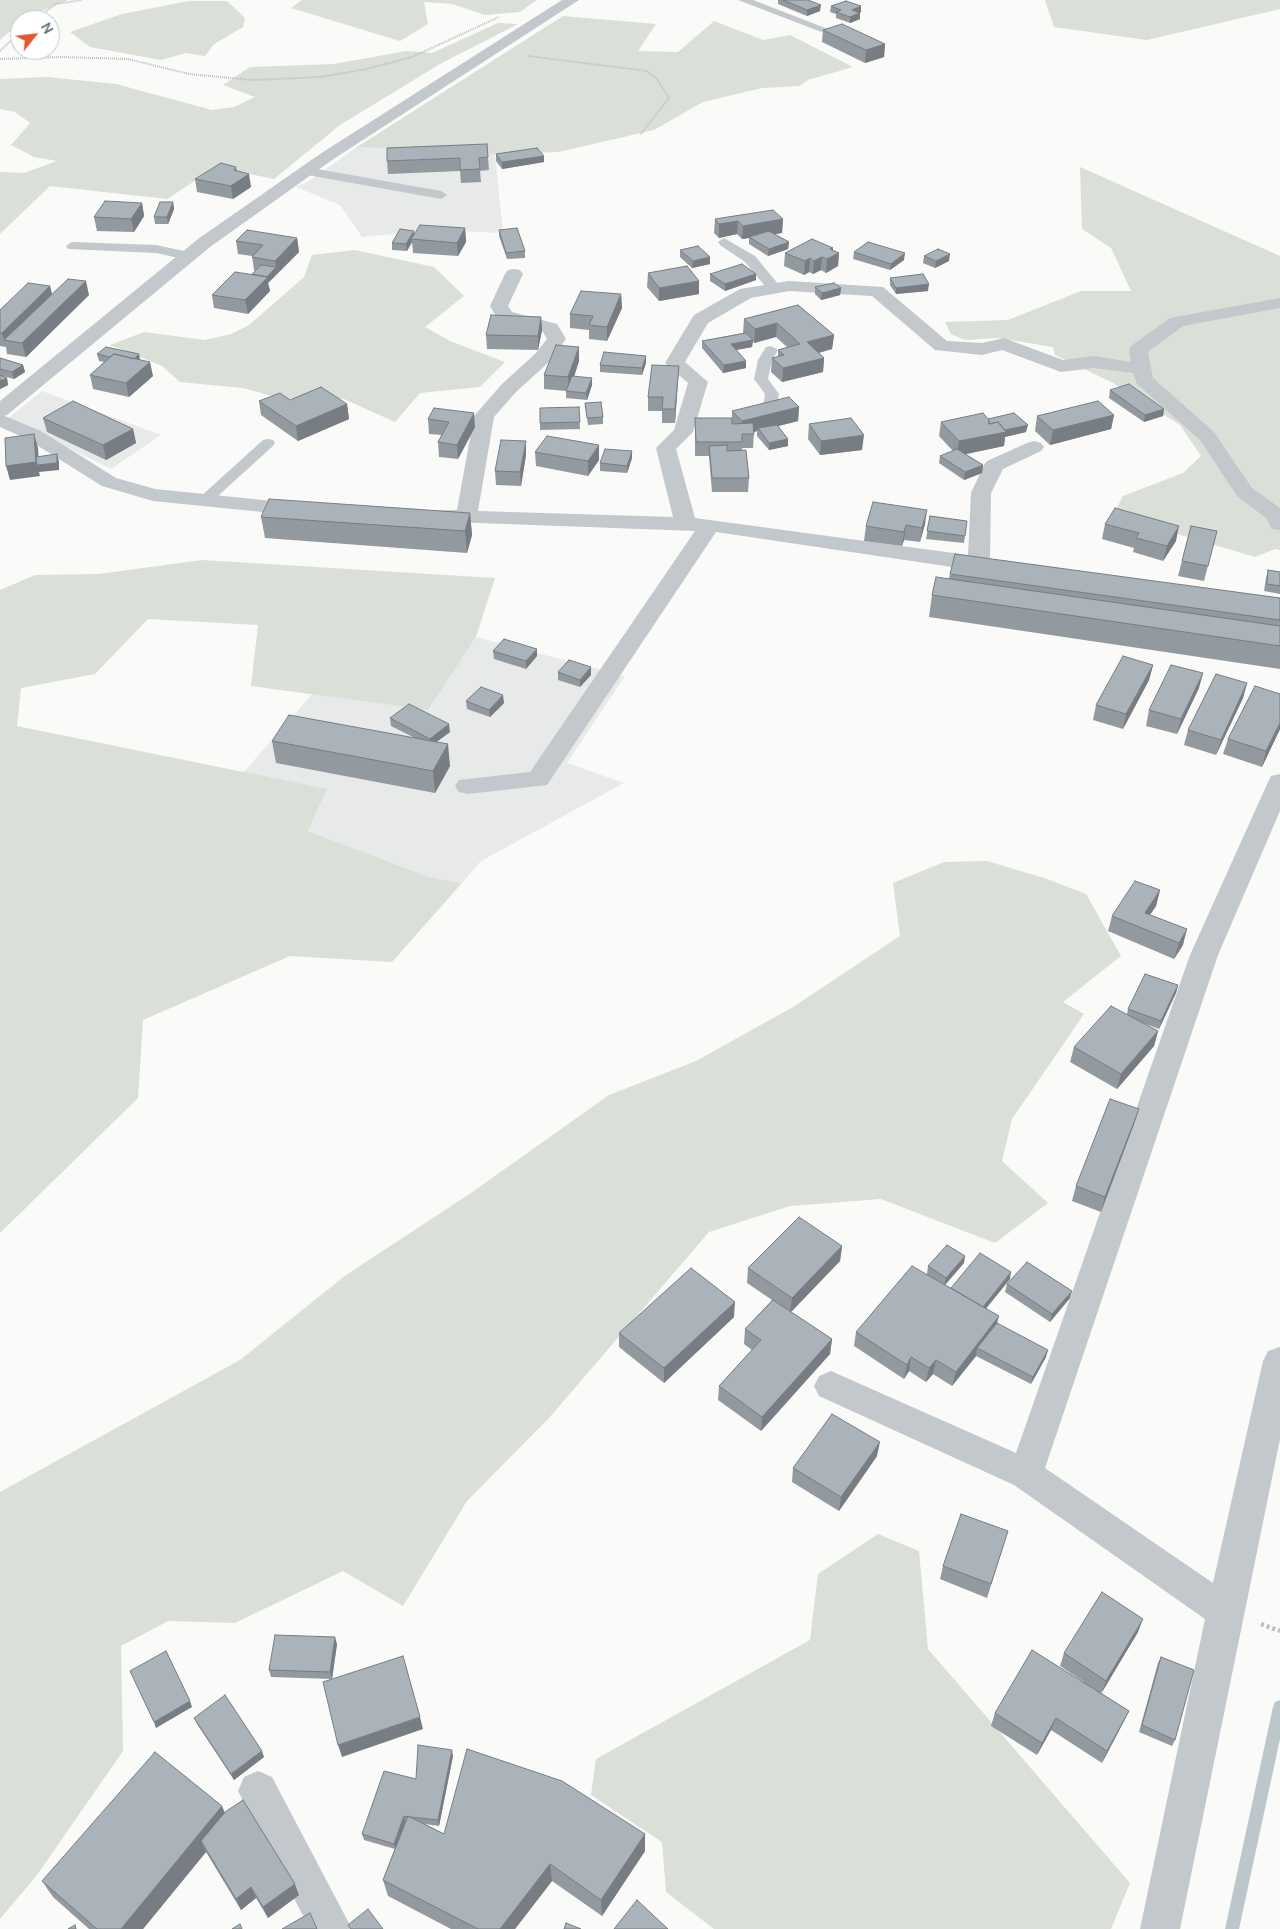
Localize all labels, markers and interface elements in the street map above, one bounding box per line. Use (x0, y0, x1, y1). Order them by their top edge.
north arrow (10, 10, 60, 60)
text: N (38, 20, 57, 37)

